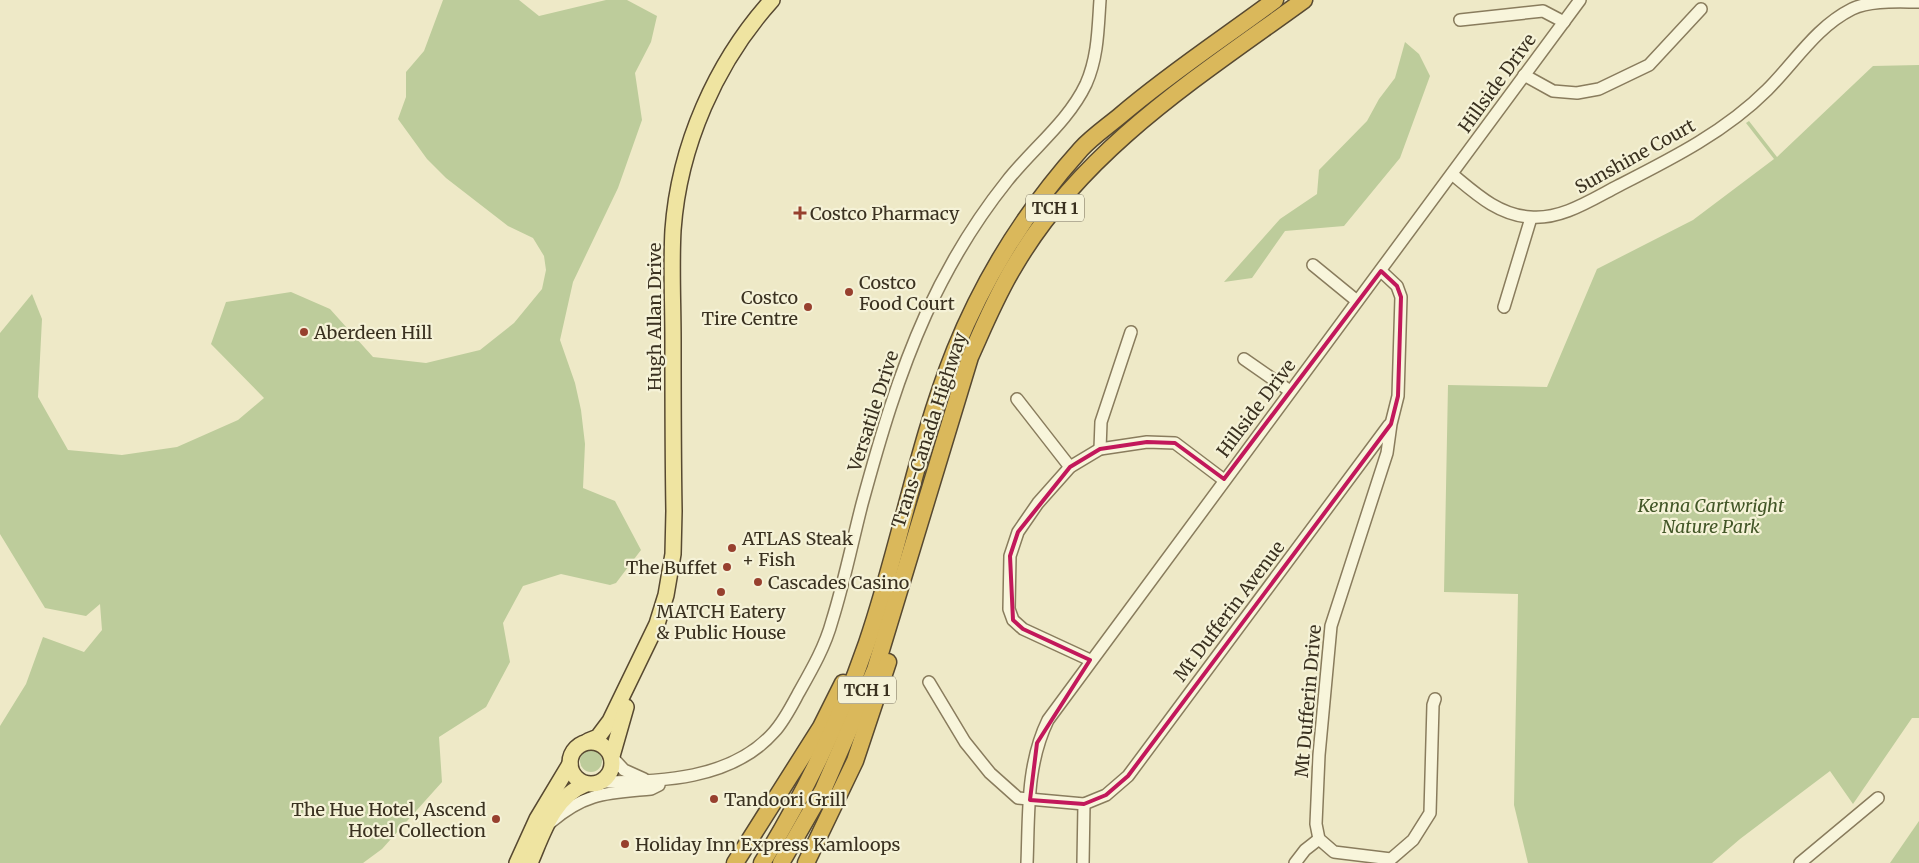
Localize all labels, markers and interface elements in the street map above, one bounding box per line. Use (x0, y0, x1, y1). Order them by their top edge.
street label: Hillside Drive (1453, 29, 1541, 137)
street label: Sunshine Court (1571, 113, 1699, 199)
road number: TCH 1 (1026, 194, 1084, 222)
place label: Costco Pharmacy (810, 202, 960, 225)
marker: Costco Pharmacy (794, 207, 806, 219)
street label: Hugh Allan Drive (643, 243, 666, 391)
place label: Costco Food Court (859, 271, 955, 315)
place label: Costco Tire Centre (702, 286, 798, 330)
marker: Costco Food Court (843, 286, 855, 298)
marker: Costco Tire Centre (802, 301, 814, 313)
place label: Aberdeen Hill (313, 321, 433, 344)
marker: Aberdeen Hill (298, 326, 310, 338)
street label: Trans-Canada Highway (886, 329, 972, 531)
street label: Versatile Drive (842, 348, 903, 475)
street label: Hillside Drive (1212, 354, 1300, 462)
park label: Kenna Cartwright Nature Park (1637, 494, 1785, 538)
place label: ATLAS Steak + Fish (741, 527, 854, 571)
street label: Mt Dufferin Avenue (1169, 536, 1289, 686)
marker: ATLAS Steak + Fish (726, 542, 738, 554)
place label: The Buffet (626, 556, 717, 579)
marker: The Buffet (721, 561, 733, 573)
place label: Cascades Casino (768, 571, 909, 594)
marker: Cascades Casino (752, 576, 764, 588)
marker: MATCH Eatery & Public House (715, 586, 727, 598)
place label: MATCH Eatery & Public House (656, 600, 786, 644)
street label: Mt Dufferin Drive (1290, 624, 1326, 778)
road number: TCH 1 (838, 676, 896, 704)
place label: Tandoori Grill (724, 788, 847, 811)
marker: Tandoori Grill (708, 793, 720, 805)
place label: The Hue Hotel, Ascend Hotel Collection (291, 798, 486, 842)
marker: The Hue Hotel, Ascend Hotel Collection (490, 813, 502, 825)
place label: Holiday Inn Express Kamloops (635, 833, 901, 856)
marker: Holiday Inn Express Kamloops (619, 838, 631, 850)

